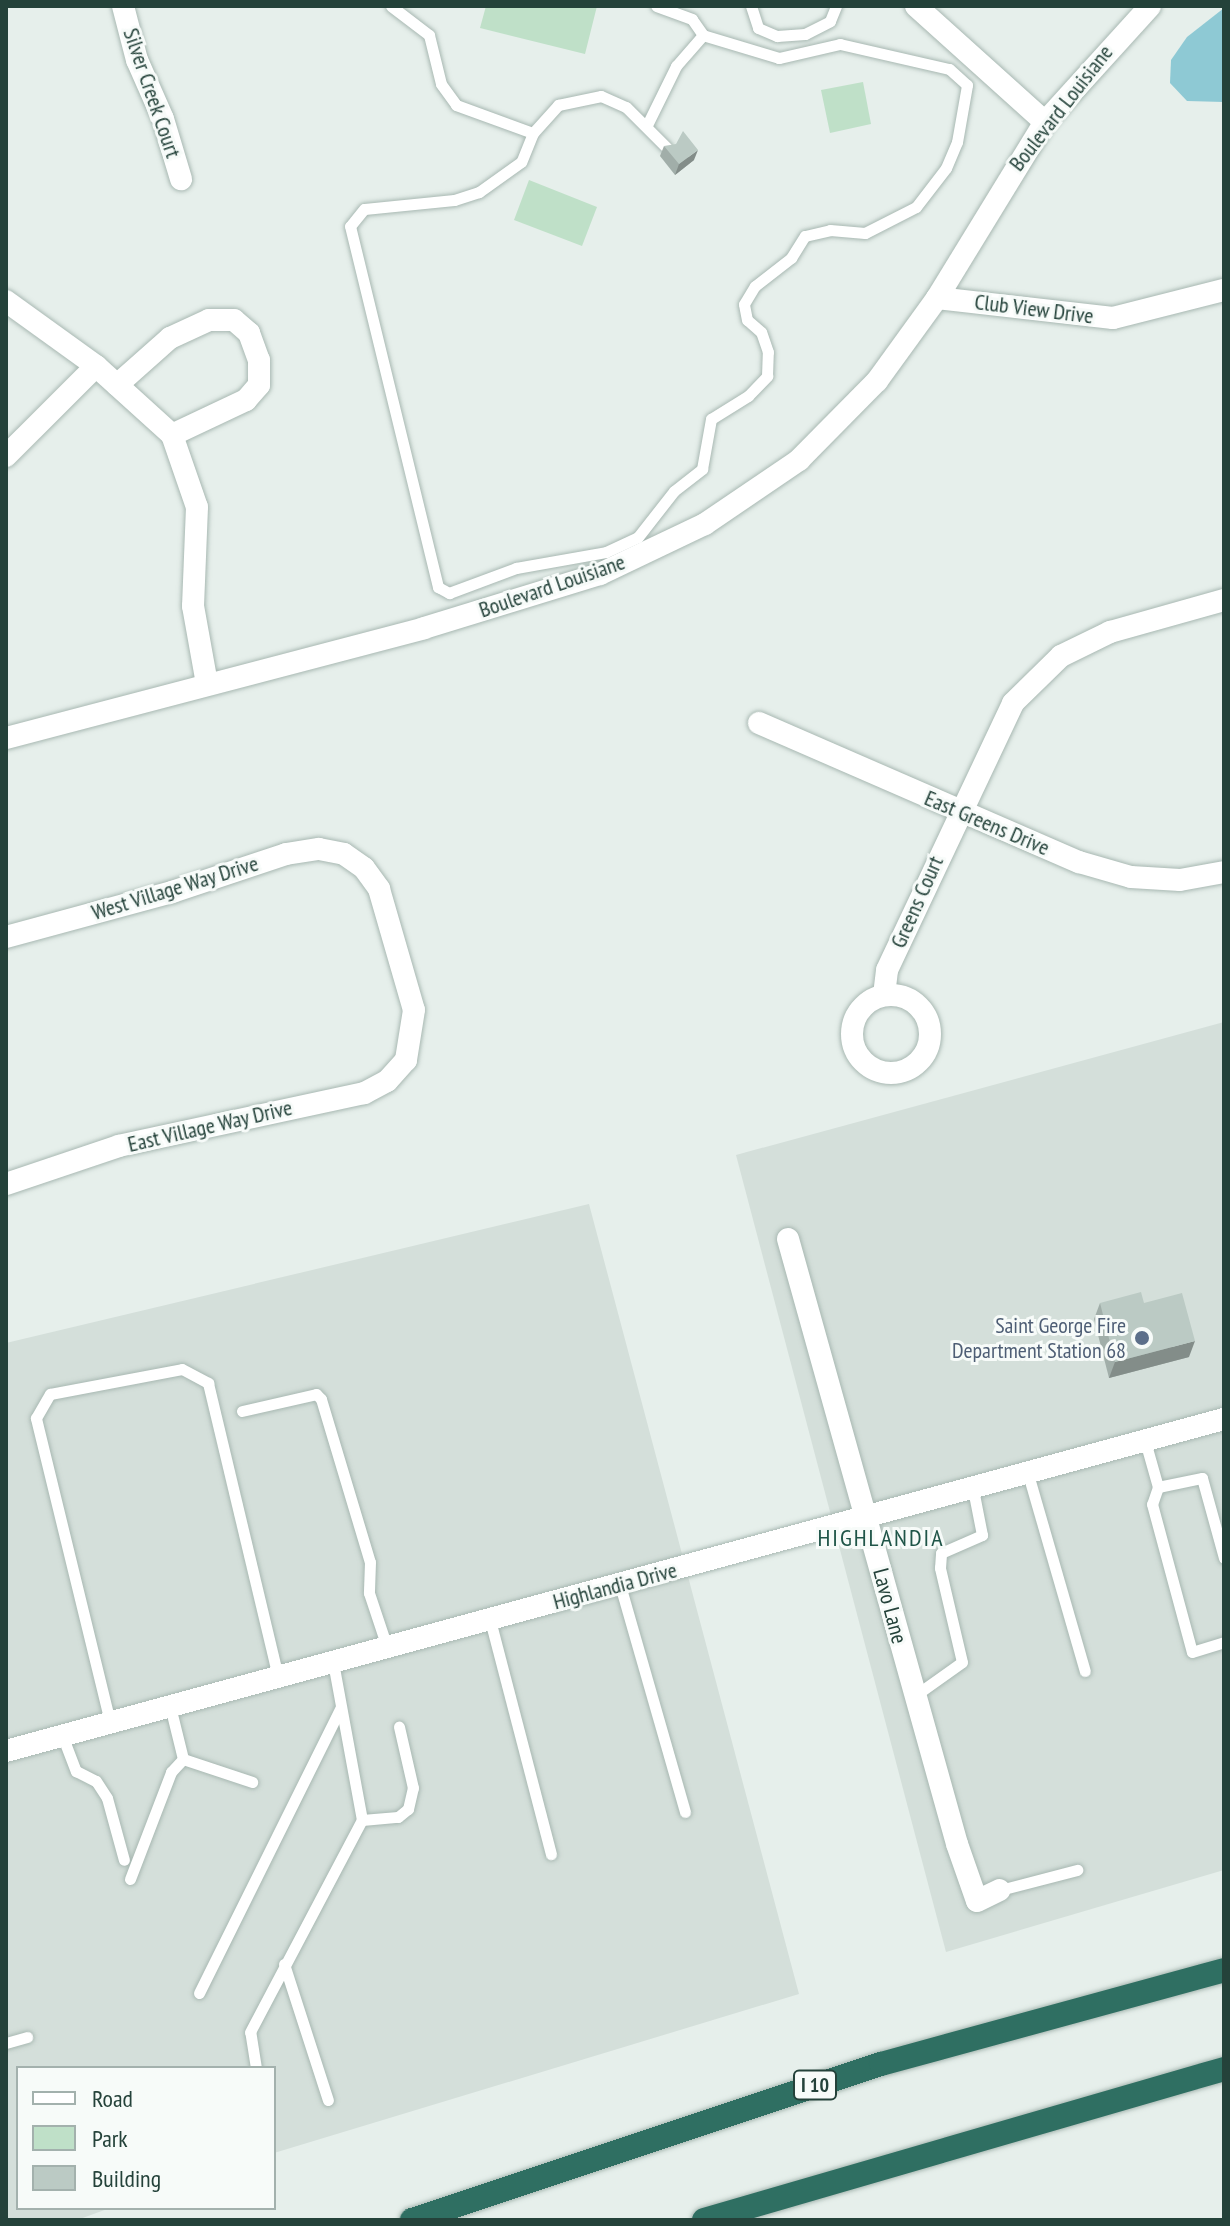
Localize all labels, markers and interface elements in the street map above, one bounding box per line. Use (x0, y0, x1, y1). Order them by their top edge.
street label: Silver Creek Court (117, 25, 187, 161)
street label: Boulevard Louisiane (1004, 40, 1118, 176)
street label: Club View Drive (973, 289, 1095, 329)
street label: Boulevard Louisiane (476, 549, 628, 623)
street label: East Greens Drive (921, 785, 1053, 861)
street label: West Village Way Drive (88, 850, 262, 926)
street label: Greens Court (885, 852, 949, 952)
street label: East Village Way Drive (125, 1094, 295, 1158)
place label: Saint George Fire Department Station 68 (952, 1312, 1126, 1364)
marker: Saint George Fire Department Station 68 (1133, 1329, 1151, 1347)
district label: HIGHLANDIA (817, 1524, 945, 1552)
street label: Highlandia Drive (550, 1557, 680, 1615)
street label: Lavo Lane (867, 1566, 913, 1646)
legend (16, 2066, 276, 2210)
road number: I 10 (793, 2069, 837, 2101)
text: Road (92, 2083, 133, 2114)
text: Park (92, 2123, 128, 2154)
text: Building (92, 2163, 161, 2194)

